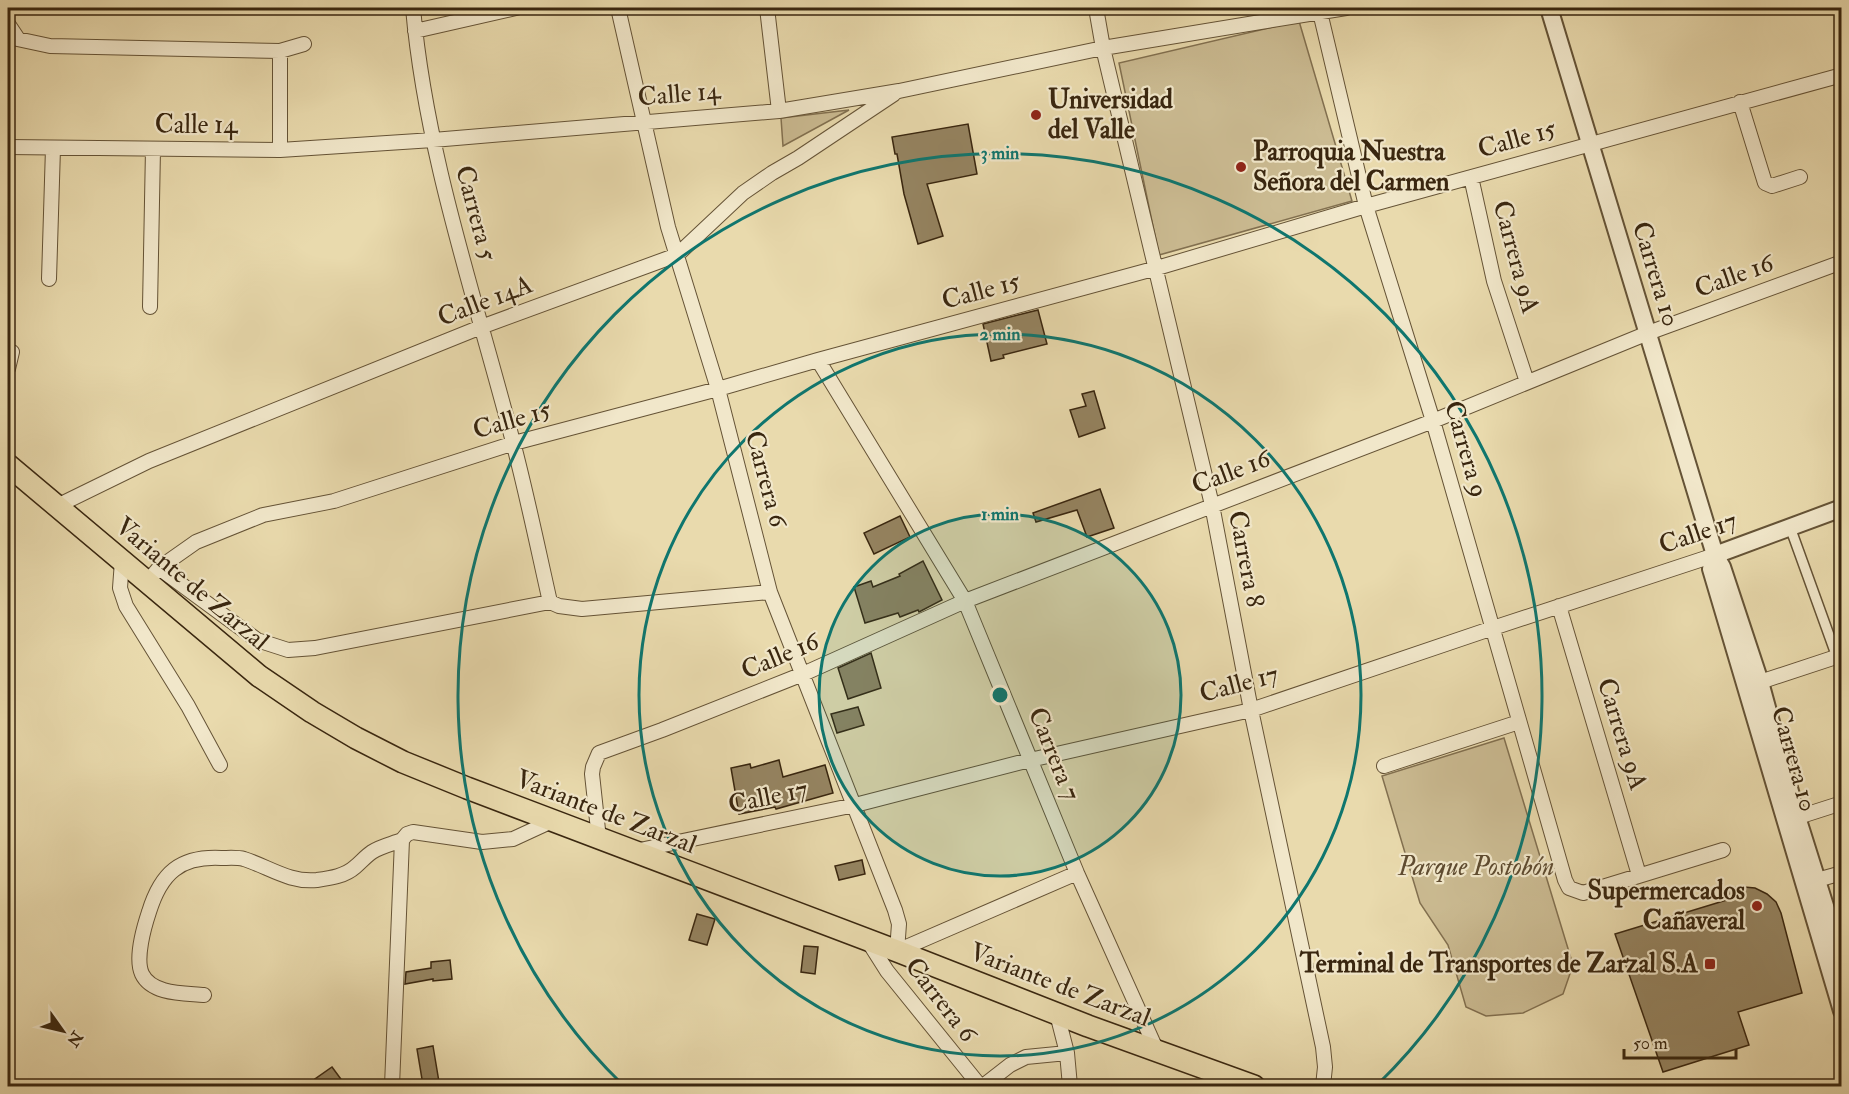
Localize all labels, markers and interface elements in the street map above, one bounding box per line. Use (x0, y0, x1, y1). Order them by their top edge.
street label: Calle 14 (637, 74, 722, 114)
place label: Universidad del Valle (1048, 84, 1173, 146)
marker: Universidad del Valle (1029, 108, 1043, 122)
street label: Calle 14 (155, 109, 238, 141)
street label: Calle 15 (1474, 112, 1560, 165)
place label: Parroquia Nuestra Señora del Carmen (1253, 136, 1450, 198)
text: 3 min (981, 142, 1020, 165)
marker: Parroquia Nuestra Señora del Carmen (1234, 160, 1248, 174)
street label: Carrera 5 (448, 162, 504, 265)
street label: Carrera 9A (1486, 197, 1547, 317)
street label: Carrera 10 (1625, 218, 1687, 330)
street label: Calle 16 (1690, 246, 1780, 305)
street label: Calle 15 (938, 265, 1024, 317)
street label: Calle 14A (433, 268, 537, 334)
text: 2 min (980, 323, 1021, 346)
street label: Calle 15 (469, 393, 555, 446)
street label: Carrera 9 (1437, 397, 1495, 501)
street label: Carrera 6 (738, 427, 795, 533)
street label: Calle 16 (1187, 442, 1277, 502)
text: 1 min (981, 503, 1020, 526)
street label: Calle 17 (1655, 505, 1741, 561)
street label: Carrera 8 (1221, 508, 1271, 610)
street label: Variante de Zarzal (108, 510, 276, 658)
street label: Calle 16 (736, 625, 825, 687)
street label: Calle 17 (1196, 658, 1282, 710)
street label: Carrera 9A (1590, 674, 1654, 794)
centre of rings (990, 685, 1010, 705)
street label: Carrera 7 (1021, 703, 1087, 805)
street label: Carrera 10 (1764, 703, 1824, 815)
street label: Variante de Zarzal (511, 763, 701, 861)
street label: Calle 17 (725, 773, 811, 821)
park label: Parque Postobón (1397, 851, 1554, 883)
place label: Supermercados Cañaveral (1588, 875, 1745, 937)
marker: Supermercados Cañaveral (1750, 899, 1764, 913)
street label: Variante de Zarzal (965, 936, 1155, 1034)
place label: Terminal de Transportes de Zarzal S.A (1299, 948, 1698, 981)
street label: Carrera 6 (898, 951, 985, 1050)
marker: Terminal de Transportes de Zarzal S.A (1703, 957, 1717, 971)
north arrow (33, 1001, 93, 1061)
scale bar (1624, 1022, 1736, 1060)
text: N (62, 1026, 87, 1051)
text: 50 m (1633, 1032, 1668, 1055)

